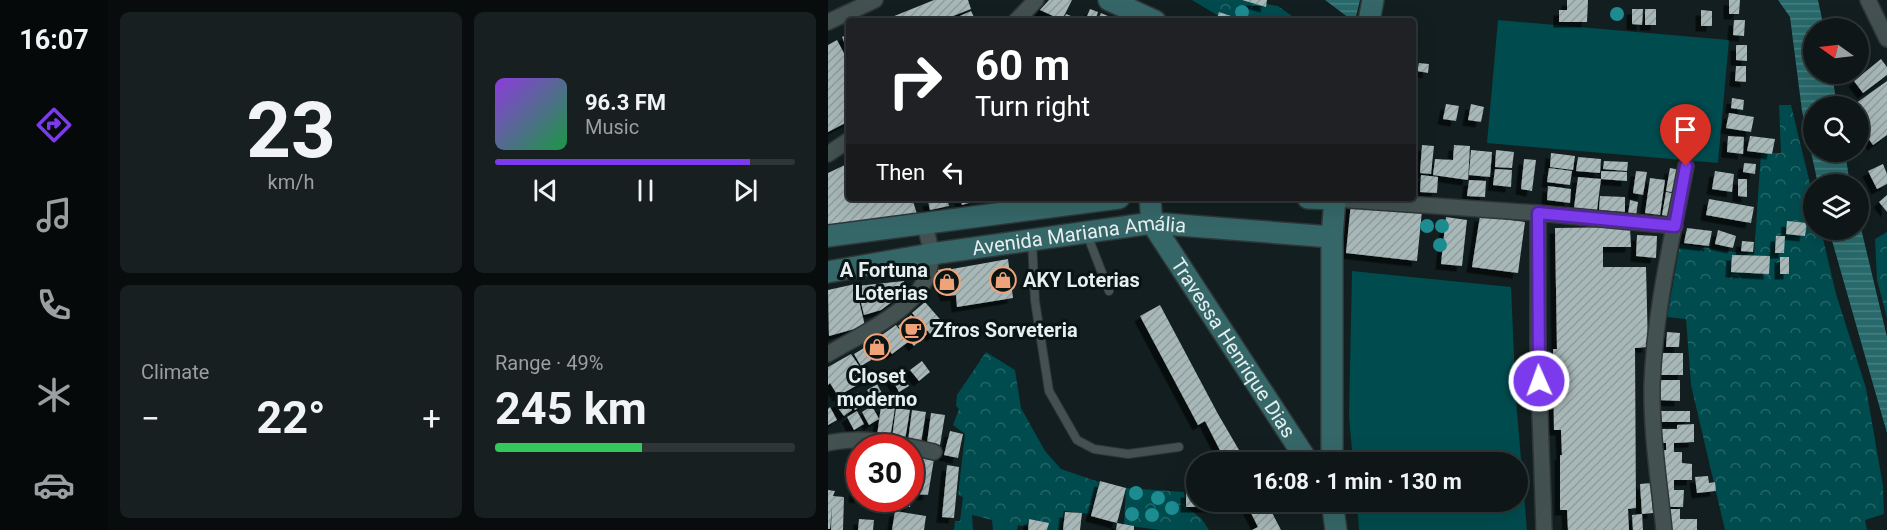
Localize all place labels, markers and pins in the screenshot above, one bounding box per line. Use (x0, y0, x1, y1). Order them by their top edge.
pin (1660, 104, 1711, 166)
place label: A Fortuna Loterias (840, 258, 928, 305)
shop icon: AKY Loterias (988, 265, 1018, 295)
shop icon: A Fortuna Loterias (932, 267, 962, 297)
place label: AKY Loterias (1023, 268, 1140, 292)
cafe icon: Zfros Sorveteria (898, 315, 928, 345)
place label: Zfros Sorveteria (932, 318, 1078, 342)
shop icon: Closet moderno (862, 332, 892, 362)
place label: Closet moderno (837, 364, 917, 411)

